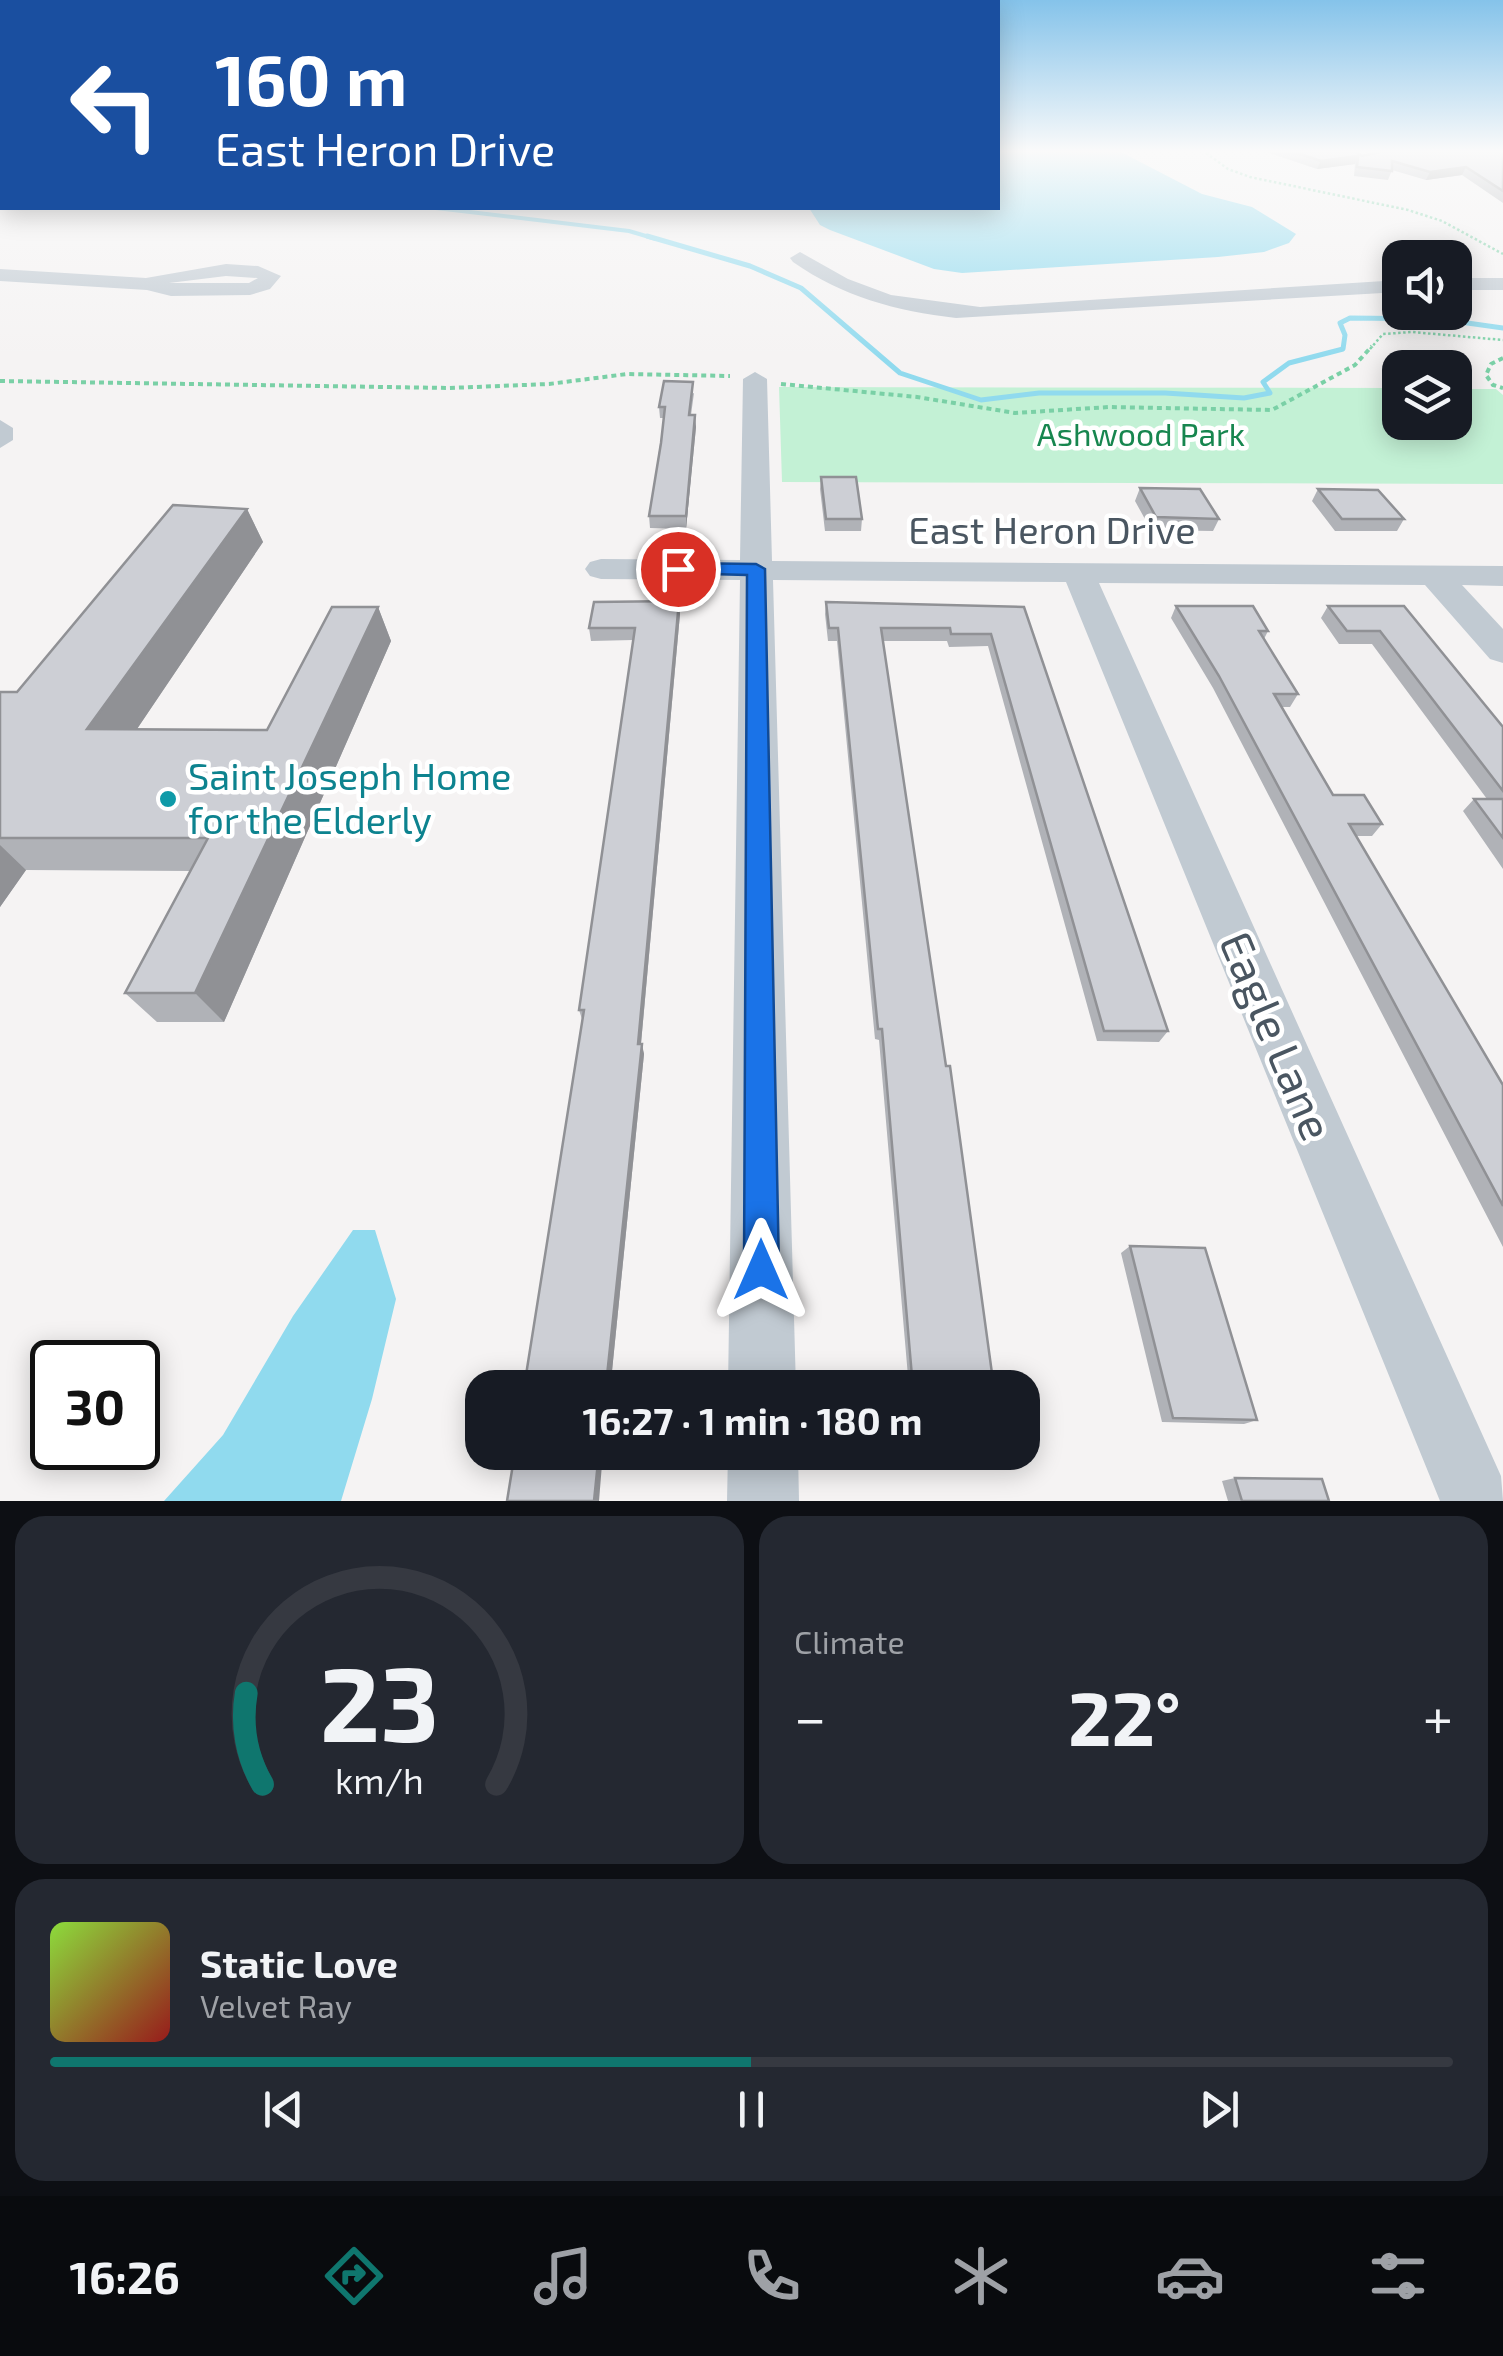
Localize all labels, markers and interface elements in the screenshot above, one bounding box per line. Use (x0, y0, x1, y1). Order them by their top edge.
text: 160 m (215, 36, 408, 120)
icon: left (50, 40, 180, 170)
text: East Heron Drive (215, 121, 555, 175)
map controls (1382, 240, 1472, 440)
button: sound (1382, 240, 1472, 330)
button: layers (1382, 350, 1472, 440)
park label: Ashwood Park (1037, 414, 1245, 452)
street label: East Heron Drive (908, 506, 1196, 552)
pin (636, 527, 721, 612)
icon: arrive (651, 542, 706, 597)
place label: Saint Joseph Home for the Elderly (188, 752, 511, 842)
marker: Saint Joseph Home for the Elderly (157, 788, 179, 810)
street label: Eagle Lane (1210, 923, 1346, 1147)
position arrow (709, 1218, 813, 1322)
speed limit sign: 30 (30, 1340, 160, 1470)
text: 16:27 · 1 min · 180 m (583, 1397, 922, 1443)
text: Climate (794, 1622, 905, 1660)
text: 23 (320, 1638, 439, 1763)
text: 22° (1068, 1671, 1181, 1761)
text: − (794, 1683, 826, 1749)
text: + (1423, 1683, 1453, 1749)
text: km/h (335, 1758, 424, 1801)
text: Static Love (200, 1940, 398, 1986)
text: Velvet Ray (200, 1986, 352, 2024)
icon: previous (256, 2082, 311, 2137)
icon: pause (724, 2082, 779, 2137)
icon: next (1192, 2082, 1247, 2137)
icon: directions (319, 2241, 389, 2311)
icon: music (528, 2241, 598, 2311)
icon: phone (737, 2241, 807, 2311)
icon: climate (946, 2241, 1016, 2311)
icon: car (1155, 2241, 1225, 2311)
icon: filters (1363, 2241, 1433, 2311)
text: 16:26 (69, 2249, 180, 2303)

